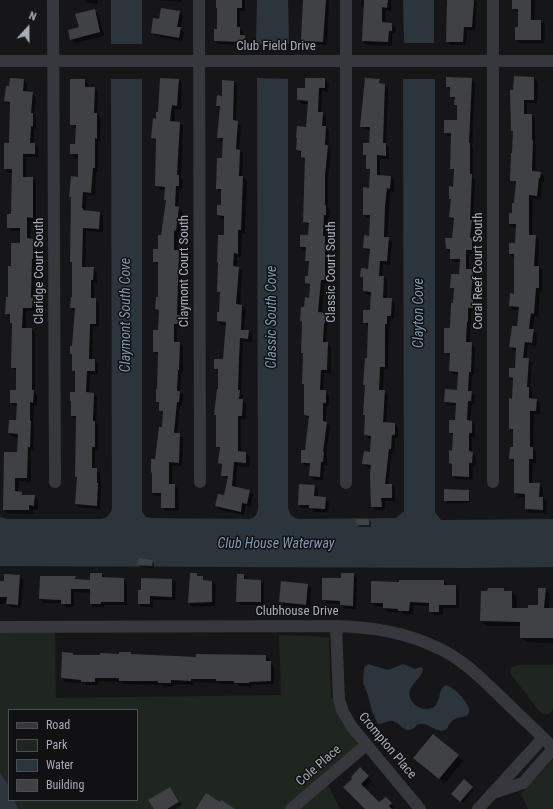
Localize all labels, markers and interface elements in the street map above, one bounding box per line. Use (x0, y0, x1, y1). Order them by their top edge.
north arrow (8, 8, 48, 48)
text: N (27, 9, 38, 24)
street label: Club Field Drive (236, 39, 316, 55)
street label: Coral Reef Court South (471, 213, 487, 329)
street label: Claymont Court South (177, 215, 193, 327)
street label: Claridge Court South (32, 218, 48, 324)
street label: Classic Court South (324, 221, 340, 323)
water label: Claymont South Cove (118, 258, 134, 372)
water label: Classic South Cove (264, 266, 280, 368)
water label: Clayton Cove (411, 278, 427, 348)
water label: Club House Waterway (218, 536, 334, 552)
street label: Clubhouse Drive (255, 604, 339, 620)
legend (8, 709, 138, 801)
street label: Crompton Place (355, 710, 419, 782)
text: Road (46, 718, 70, 732)
text: Park (46, 738, 67, 752)
street label: Cole Place (293, 742, 345, 790)
text: Water (46, 758, 74, 772)
text: Building (46, 778, 84, 792)

